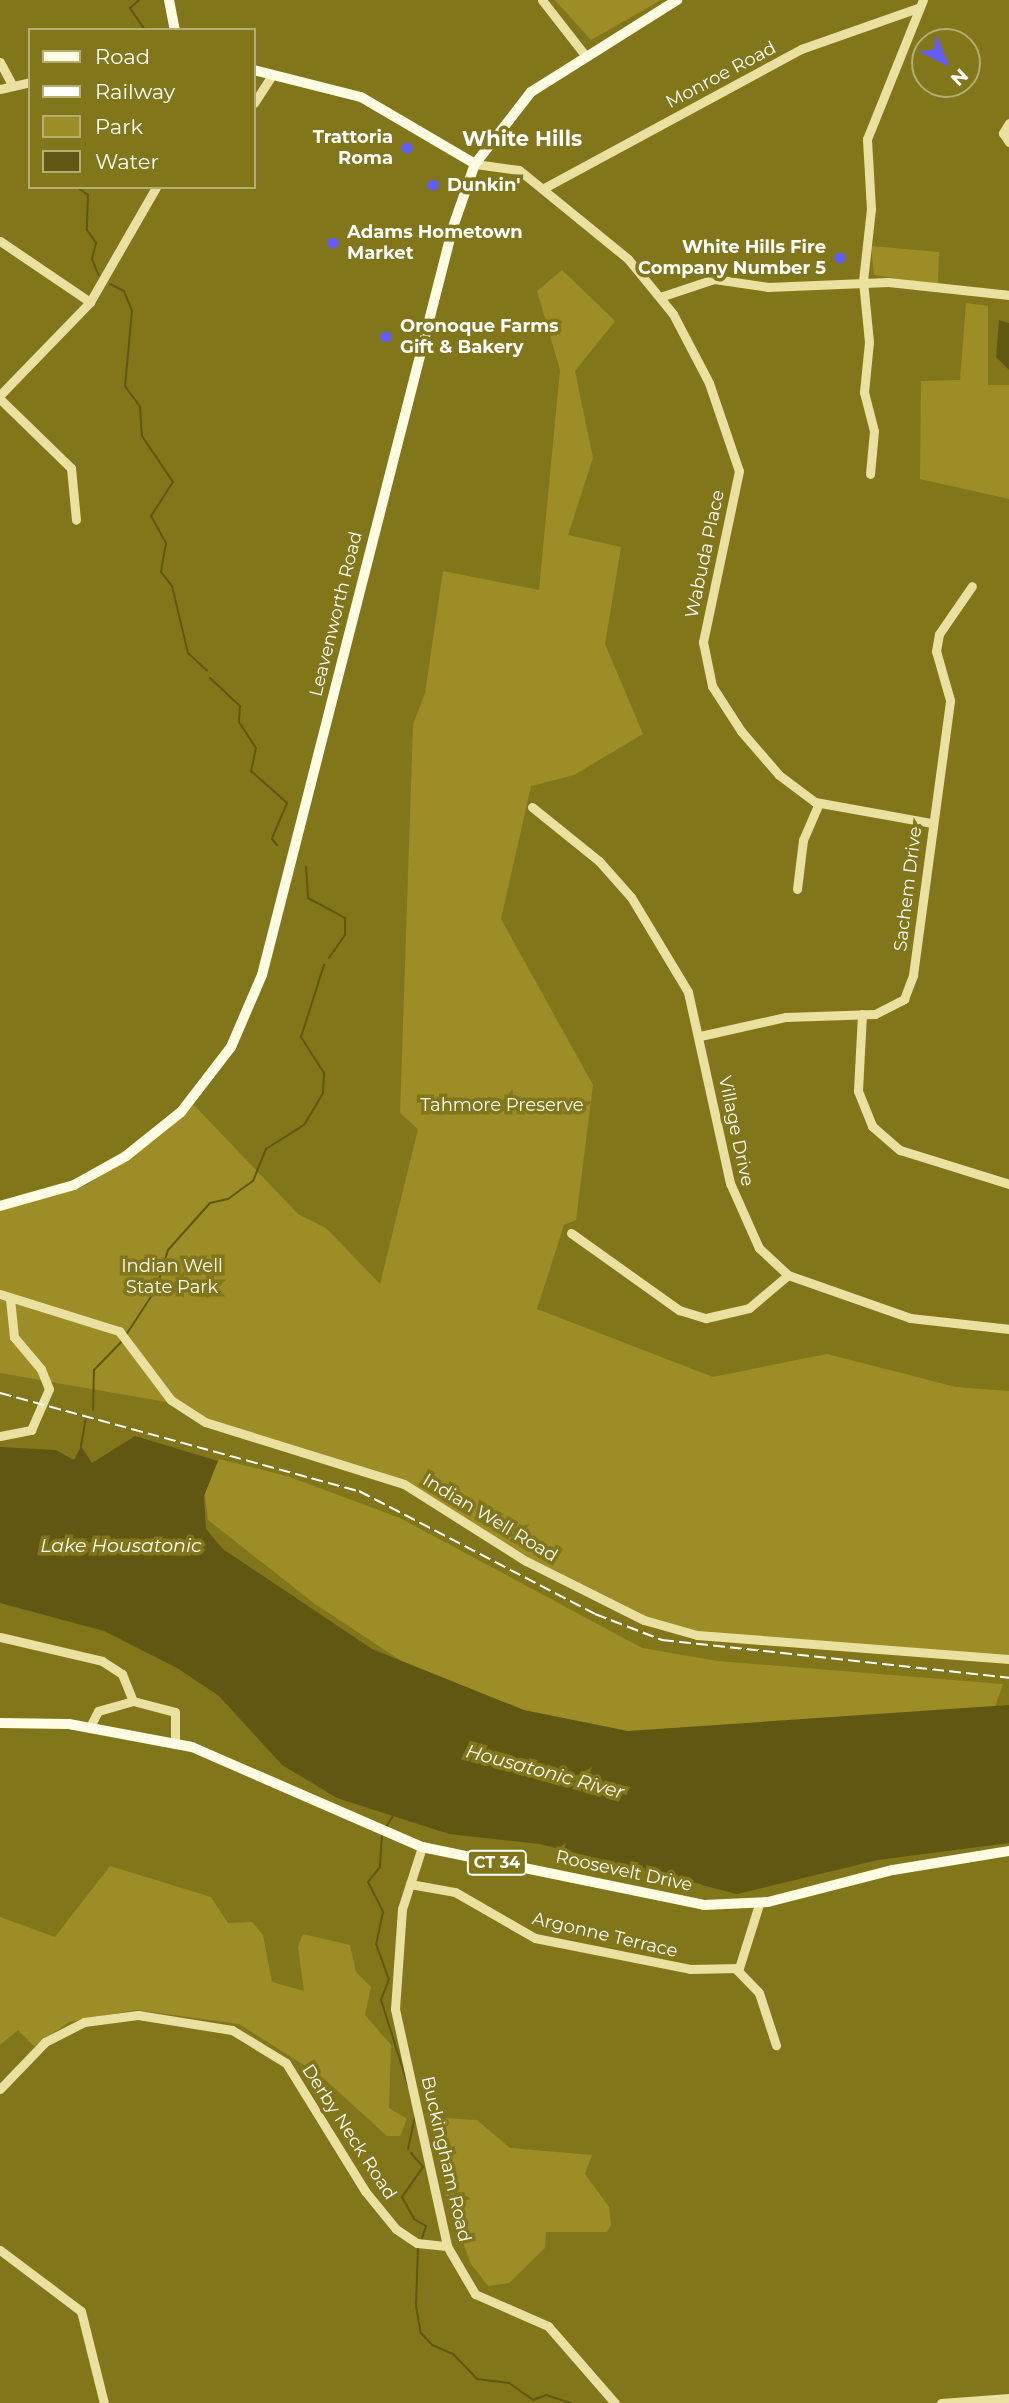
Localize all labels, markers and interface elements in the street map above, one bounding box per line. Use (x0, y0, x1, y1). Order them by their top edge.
legend (28, 28, 256, 189)
north arrow (911, 28, 981, 98)
street label: Monroe Road (662, 37, 780, 113)
text: Road (95, 44, 150, 69)
text: N (946, 64, 973, 91)
text: Railway (95, 79, 175, 104)
text: Park (95, 114, 143, 139)
district label: White Hills (462, 126, 582, 152)
place label: Trattoria Roma (313, 127, 393, 170)
marker: Trattoria Roma (399, 140, 415, 156)
text: Water (95, 149, 159, 174)
place label: Dunkin' (447, 174, 520, 196)
marker: Dunkin' (425, 177, 441, 193)
place label: Adams Hometown Market (347, 222, 523, 264)
marker: Adams Hometown Market (325, 235, 341, 251)
place label: White Hills Fire Company Number 5 (638, 237, 826, 280)
marker: White Hills Fire Company Number 5 (832, 250, 848, 266)
place label: Oronoque Farms Gift & Bakery (400, 316, 559, 358)
marker: Oronoque Farms Gift & Bakery (378, 329, 394, 345)
street label: Wabuda Place (681, 488, 729, 620)
street label: Leavenworth Road (305, 529, 367, 699)
street label: Sachem Drive (890, 825, 926, 953)
street label: Village Drive (714, 1074, 758, 1188)
park label: Tahmore Preserve (420, 1094, 584, 1116)
park label: Indian Well State Park (121, 1256, 223, 1298)
street label: Indian Well Road (419, 1469, 561, 1567)
water label: Lake Housatonic (40, 1535, 202, 1557)
water label: Housatonic River (463, 1740, 627, 1804)
street label: Roosevelt Drive (554, 1846, 694, 1896)
road number: CT 34 (466, 1851, 528, 1876)
street label: Argonne Terrace (530, 1908, 680, 1962)
street label: Derby Neck Road (297, 2060, 401, 2204)
street label: Buckingham Road (416, 2074, 476, 2244)

